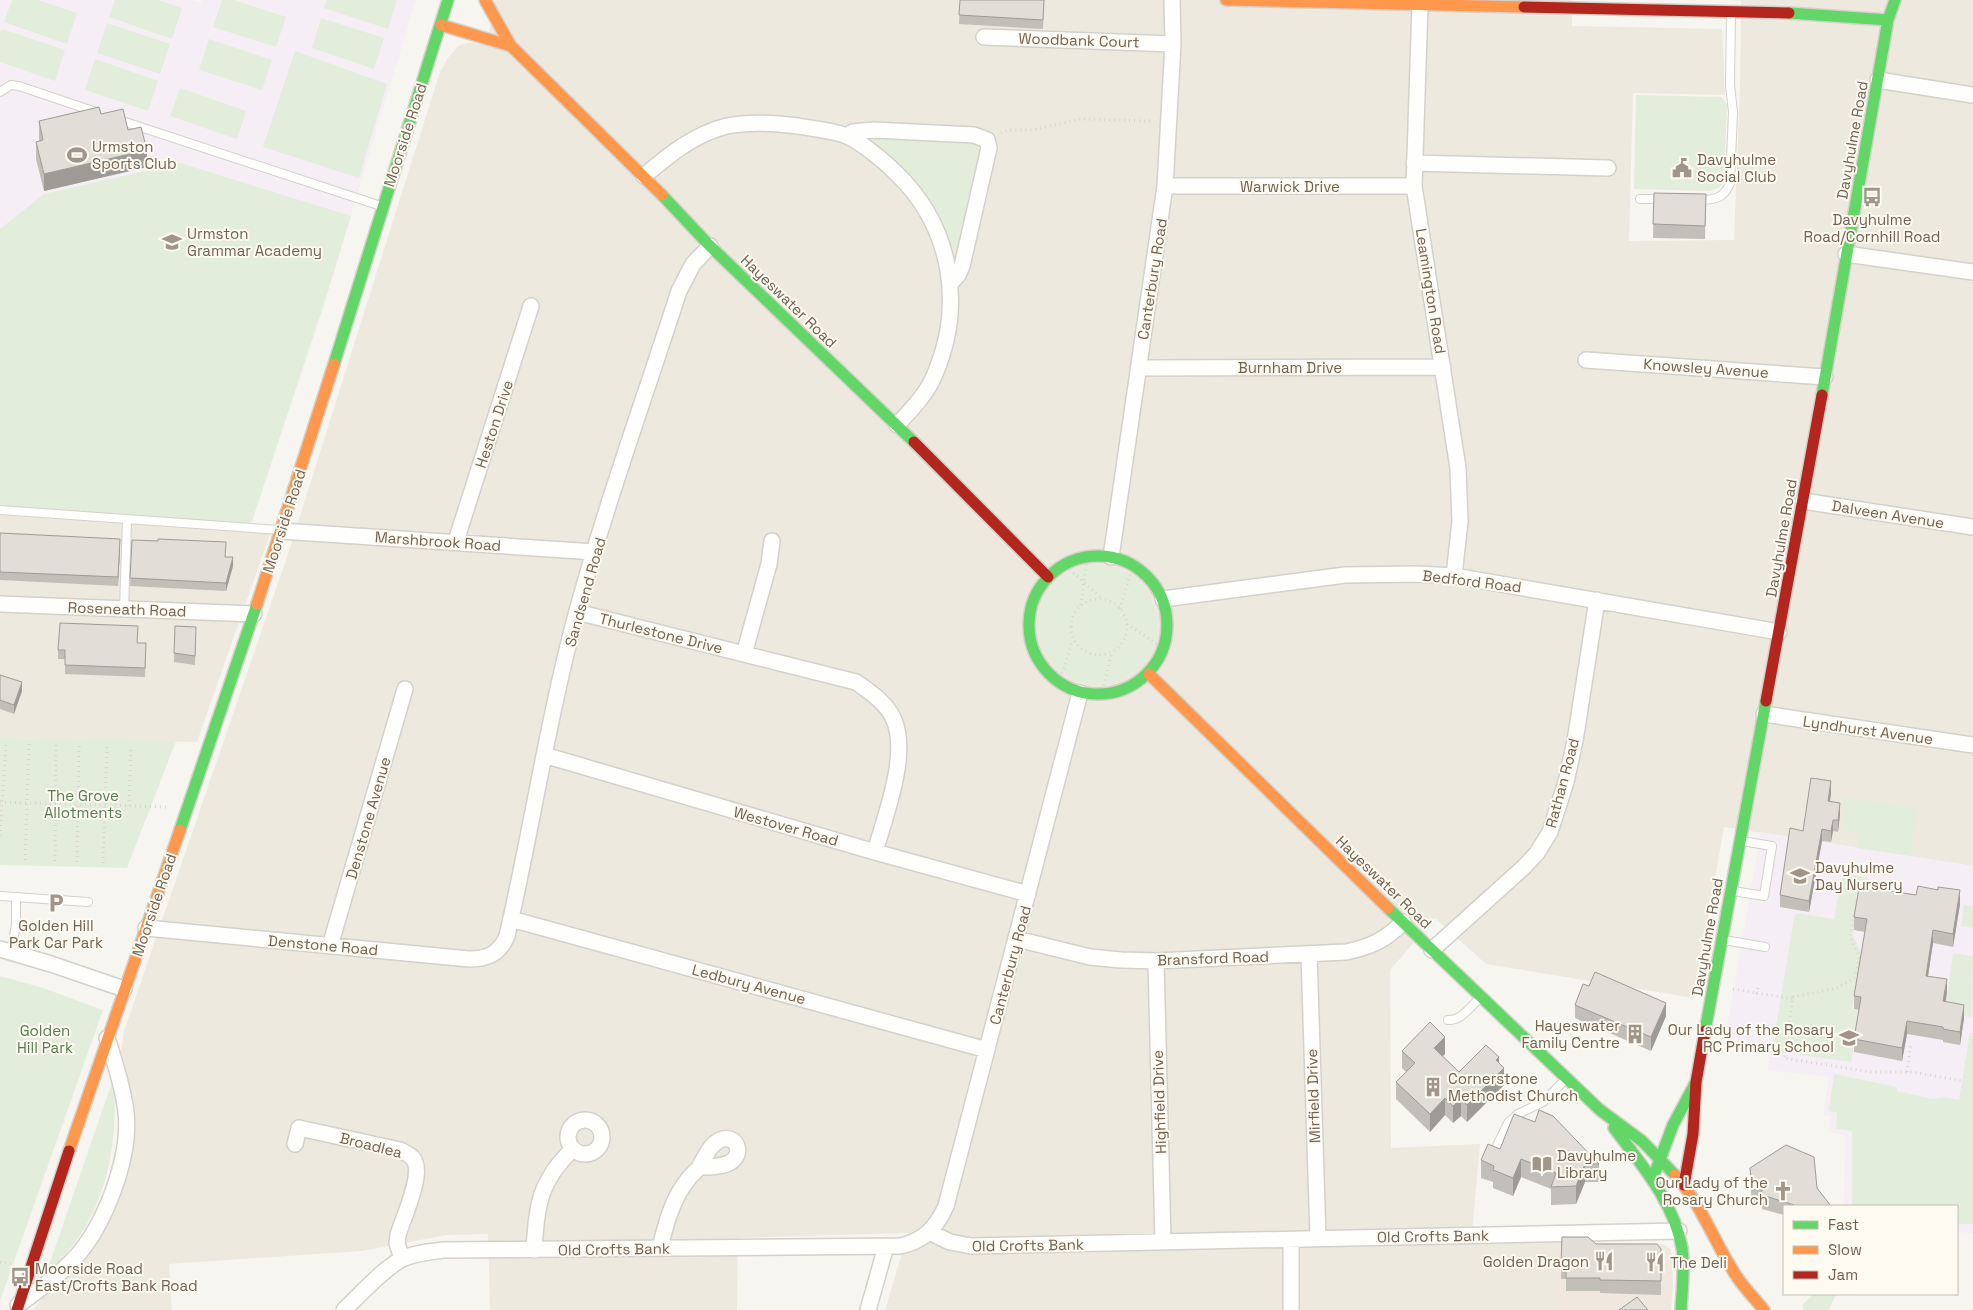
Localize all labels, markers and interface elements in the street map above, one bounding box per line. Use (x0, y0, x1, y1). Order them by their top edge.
street label: Woodbank Court (1018, 28, 1140, 52)
street label: Davyhulme Road (1832, 79, 1872, 201)
street label: Moorside Road (379, 81, 431, 189)
place label: Urmston Sports Club (92, 137, 177, 173)
sports icon: Urmston Sports Club (66, 144, 88, 166)
place label: Davyhulme Social Club (1697, 150, 1776, 186)
public building icon: Davyhulme Social Club (1671, 157, 1693, 179)
street label: Warwick Drive (1240, 177, 1340, 196)
bus stop icon: Davyhulme Road/Cornhill Road (1861, 186, 1883, 208)
place label: Davyhulme Road/Cornhill Road (1803, 210, 1941, 246)
street label: Canterbury Road (1133, 217, 1171, 341)
place label: Urmston Grammar Academy (187, 224, 322, 260)
street label: Leamington Road (1412, 227, 1450, 355)
school or university icon: Urmston Grammar Academy (161, 231, 183, 253)
street label: Hayeswater Road (737, 250, 841, 352)
street label: Knowsley Avenue (1643, 354, 1769, 382)
street label: Burnham Drive (1238, 358, 1342, 377)
street label: Heston Drive (471, 378, 517, 470)
street label: Moorside Road (258, 467, 310, 575)
street label: Davyhulme Road (1761, 477, 1801, 599)
street label: Dalveen Avenue (1830, 496, 1946, 532)
street label: Marshbrook Road (374, 527, 502, 555)
street label: Sandsend Road (560, 535, 610, 649)
street label: Bedford Road (1421, 565, 1523, 597)
street label: Roseneath Road (67, 597, 187, 621)
street label: Thurlestone Drive (597, 608, 725, 658)
street label: Lyndhurst Avenue (1802, 711, 1934, 749)
street label: Rathan Road (1541, 736, 1583, 830)
street label: Denstone Avenue (341, 755, 395, 881)
park label: The Grove Allotments (44, 786, 122, 822)
street label: Westover Road (731, 802, 841, 850)
street label: Hayeswater Road (1332, 831, 1436, 933)
street label: Moorside Road (127, 851, 181, 959)
place label: Davyhulme Day Nursery (1815, 858, 1903, 894)
school or university icon: Davyhulme Day Nursery (1789, 865, 1811, 887)
street label: Davyhulme Road (1687, 876, 1727, 998)
parking icon: Golden Hill Park Car Park (45, 892, 67, 914)
street label: Canterbury Road (985, 903, 1035, 1027)
place label: Golden Hill Park Car Park (9, 916, 103, 952)
street label: Denstone Road (267, 931, 379, 959)
street label: Bransford Road (1157, 947, 1269, 969)
street label: Ledbury Avenue (690, 960, 808, 1008)
place label: Hayeswater Family Centre (1521, 1016, 1620, 1052)
place label: Our Lady of the Rosary RC Primary School (1668, 1020, 1834, 1056)
park label: Golden Hill Park (17, 1021, 73, 1057)
building icon: Hayeswater Family Centre (1624, 1023, 1646, 1045)
school or university icon: Our Lady of the Rosary RC Primary School (1838, 1027, 1860, 1049)
street label: Mirfield Drive (1302, 1048, 1324, 1143)
street label: Highfield Drive (1148, 1050, 1170, 1154)
place label: Cornerstone Methodist Church (1448, 1069, 1578, 1105)
building icon: Cornerstone Methodist Church (1422, 1076, 1444, 1098)
street label: Broadlea (338, 1128, 405, 1162)
place label: Davyhulme Library (1557, 1146, 1636, 1182)
library icon: Davyhulme Library (1531, 1153, 1553, 1175)
place label: Our Lady of the Rosary Church (1656, 1173, 1768, 1209)
church icon: Our Lady of the Rosary Church (1772, 1180, 1794, 1202)
legend (1783, 1205, 1958, 1295)
text: Fast (1828, 1215, 1859, 1234)
street label: Old Crofts Bank (1377, 1226, 1489, 1246)
street label: Old Crofts Bank (972, 1235, 1084, 1255)
street label: Old Crofts Bank (558, 1239, 670, 1259)
text: Slow (1828, 1240, 1862, 1259)
restaurant icon: Golden Dragon (1593, 1250, 1615, 1272)
restaurant icon: The Deli (1644, 1251, 1666, 1273)
place label: Golden Dragon (1483, 1252, 1589, 1271)
place label: The Deli (1670, 1253, 1727, 1272)
place label: Moorside Road East/Crofts Bank Road (35, 1259, 198, 1295)
text: Jam (1828, 1265, 1858, 1284)
bus stop icon: Moorside Road East/Crofts Bank Road (9, 1266, 31, 1288)

